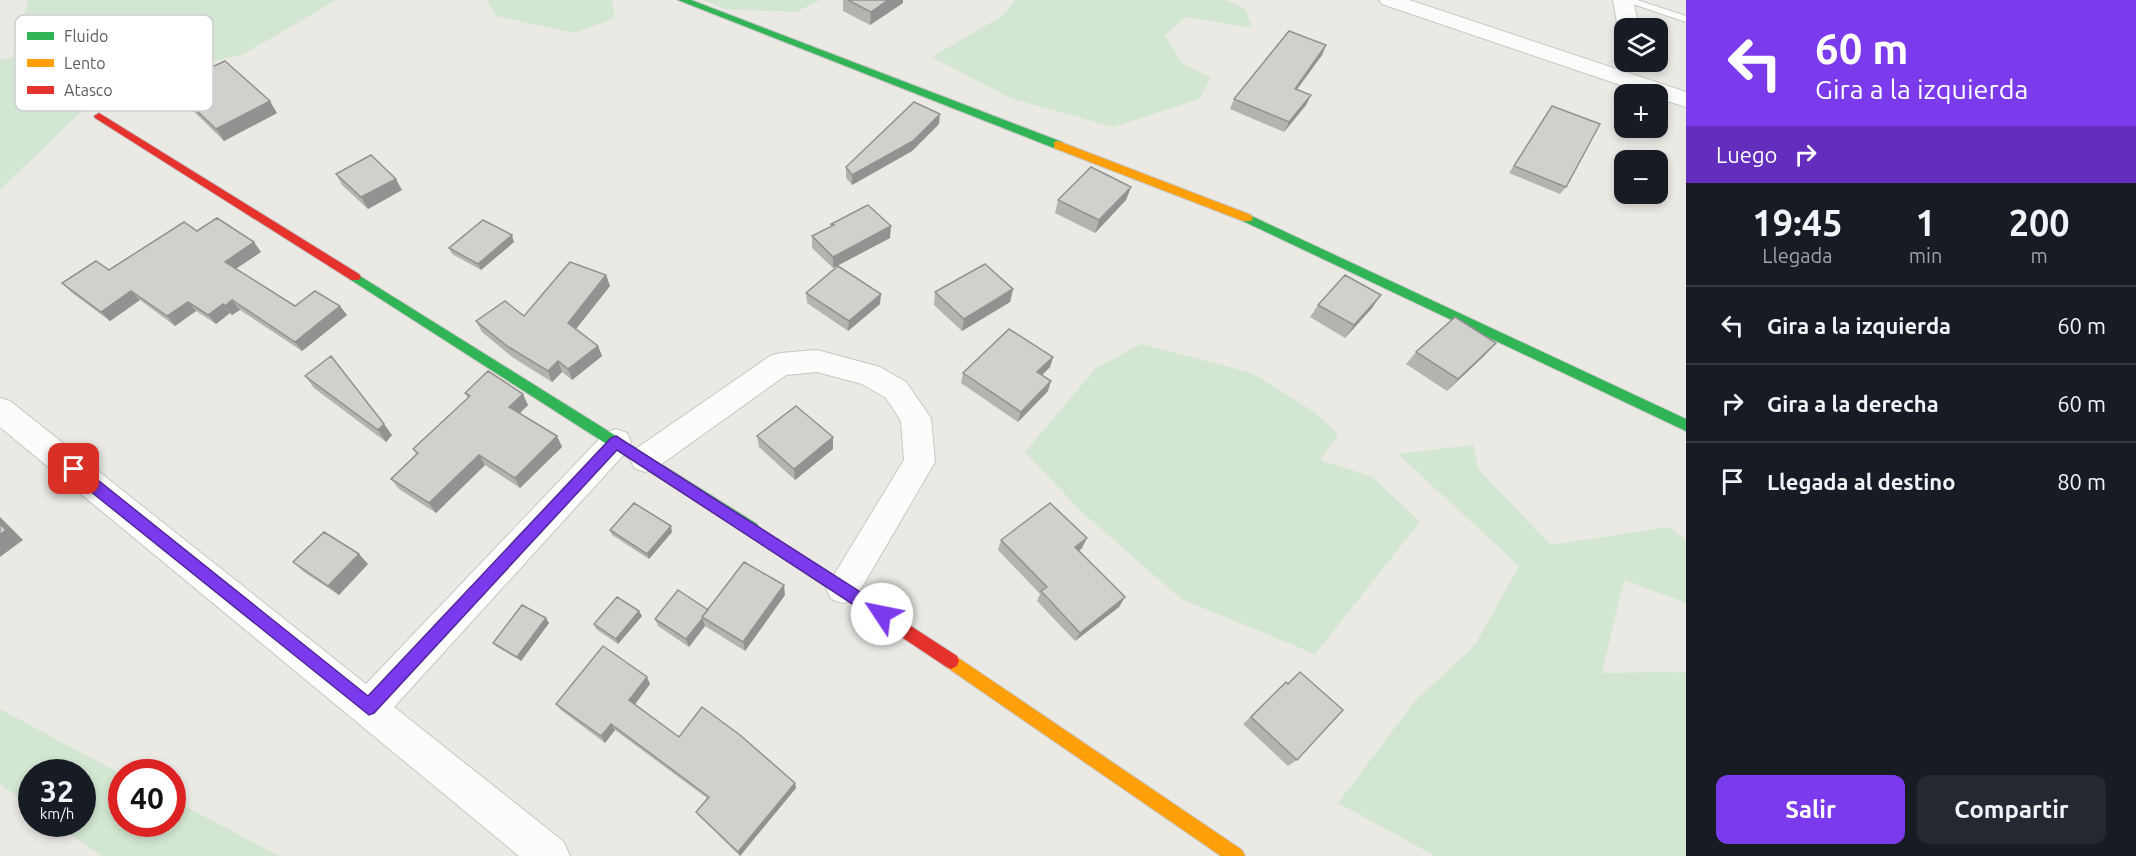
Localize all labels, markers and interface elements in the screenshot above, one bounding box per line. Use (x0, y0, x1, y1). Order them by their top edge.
legend (15, 15, 213, 111)
map controls (1614, 18, 1668, 204)
button: layers (1614, 18, 1668, 72)
icon: left (1716, 24, 1794, 102)
text: 60 m (1815, 25, 1909, 72)
text: Fluido (64, 27, 108, 45)
text: Lento (64, 54, 106, 72)
text: Gira a la izquierda (1815, 74, 2028, 104)
text: Atasco (64, 81, 113, 99)
button: + (1614, 84, 1668, 138)
icon: right (1789, 138, 1822, 171)
text: Luego (1716, 142, 1777, 167)
button: − (1614, 150, 1668, 204)
text: 19:45 (1752, 202, 1842, 243)
text: 1 (1915, 202, 1936, 243)
text: 200 (2009, 202, 2070, 243)
text: Llegada (1762, 244, 1833, 267)
text: min (1909, 244, 1942, 267)
text: m (2031, 244, 2048, 267)
icon: left (1716, 309, 1749, 342)
text: Gira a la izquierda (1767, 313, 1951, 338)
text: 60 m (2057, 313, 2106, 338)
icon: right (1716, 387, 1749, 420)
text: Gira a la derecha (1767, 391, 1939, 416)
text: 60 m (2057, 391, 2106, 416)
pin (48, 443, 99, 494)
icon: arrive (57, 452, 90, 485)
icon: arrive (1716, 465, 1749, 498)
text: Llegada al destino (1767, 469, 1955, 494)
text: 80 m (2057, 469, 2106, 494)
position arrow (850, 582, 914, 646)
speed limit sign: 40 (108, 759, 186, 837)
text: 32 (40, 774, 74, 808)
button: Salir (1716, 775, 1905, 844)
button: Compartir (1917, 775, 2106, 844)
text: km/h (40, 805, 74, 822)

